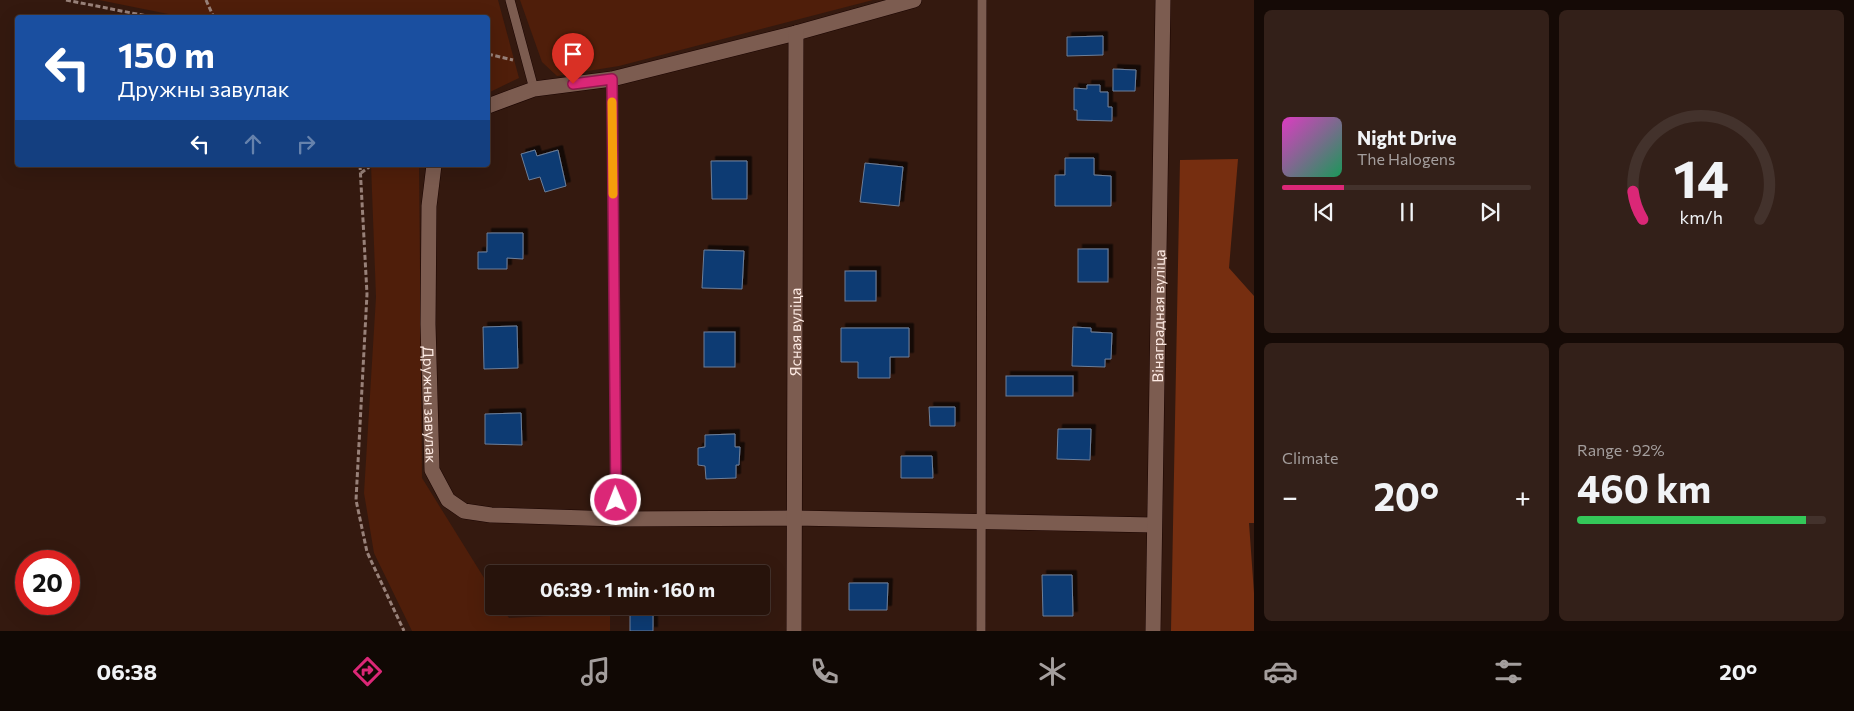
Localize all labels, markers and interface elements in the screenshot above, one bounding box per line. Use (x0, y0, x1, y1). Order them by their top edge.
text: 150 m (118, 32, 215, 75)
pin (552, 33, 594, 84)
icon: left (35, 35, 100, 100)
icon: arrive (559, 40, 587, 68)
text: Дружны завулак (118, 75, 290, 102)
text: Night Drive (1357, 126, 1457, 149)
icon: left (186, 130, 214, 158)
icon: ahead (239, 130, 267, 158)
icon: right (292, 130, 320, 158)
text: 14 (1674, 145, 1729, 209)
text: The Halogens (1357, 149, 1455, 168)
icon: previous (1310, 198, 1338, 226)
icon: pause (1393, 198, 1421, 226)
icon: next (1476, 198, 1504, 226)
text: km/h (1680, 206, 1723, 228)
street label: Вінаградная вуліца (1148, 249, 1168, 383)
street label: Ясная вуліца (786, 288, 804, 376)
street label: Дружны завулак (420, 346, 441, 463)
text: Range · 92% (1577, 440, 1665, 459)
text: Climate (1282, 448, 1338, 467)
text: 460 km (1577, 464, 1711, 511)
text: 20° (1373, 472, 1439, 519)
position arrow (589, 473, 641, 525)
text: − (1282, 479, 1298, 513)
text: + (1515, 479, 1531, 513)
speed limit sign: 20 (15, 550, 80, 615)
text: 06:39 · 1 min · 160 m (540, 578, 715, 601)
icon: directions (350, 654, 385, 689)
icon: music (578, 654, 613, 689)
icon: phone (807, 654, 842, 689)
icon: climate (1035, 654, 1070, 689)
icon: car (1263, 654, 1298, 689)
icon: filters (1491, 654, 1526, 689)
text: 06:38 (97, 658, 157, 685)
text: 20° (1719, 658, 1757, 685)

